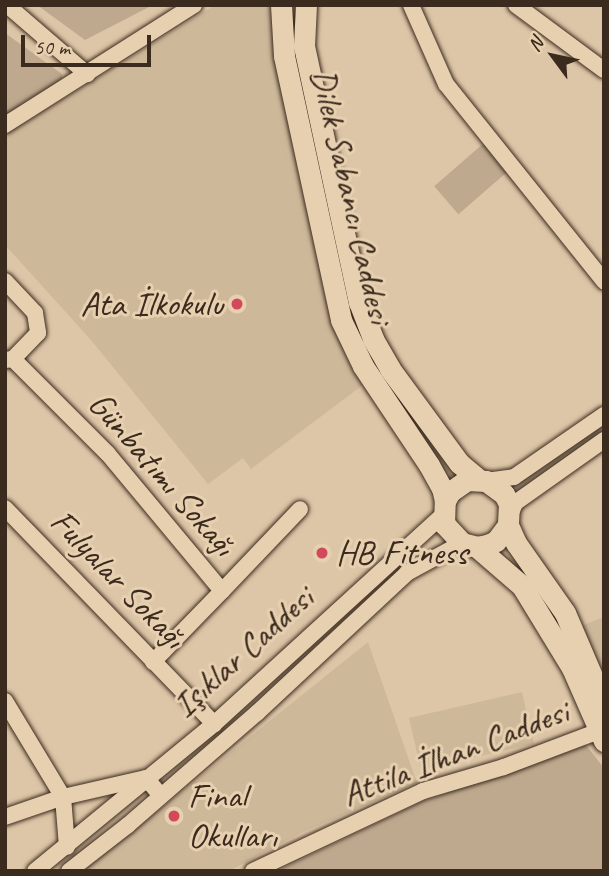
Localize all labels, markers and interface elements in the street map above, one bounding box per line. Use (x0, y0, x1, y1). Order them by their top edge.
scale bar (24, 21, 154, 65)
north arrow (518, 21, 588, 91)
text: N (522, 33, 549, 56)
text: 50 m (34, 34, 70, 60)
street label: Dilek Sabancı Caddesi (301, 65, 401, 327)
place label: Ata İlkokulu (80, 283, 223, 325)
marker: Ata İlkokulu (229, 296, 245, 312)
street label: Günbatımı Sokağı (79, 383, 245, 565)
street label: Fulyalar Sokağı (41, 501, 195, 657)
place label: HB Fitness (336, 532, 467, 574)
marker: HB Fitness (314, 545, 330, 561)
street label: Işıklar Caddesi (163, 577, 323, 727)
street label: Attila İlhan Caddesi (335, 690, 575, 816)
place label: Final Okulları (188, 775, 277, 857)
marker: Final Okulları (166, 808, 182, 824)

